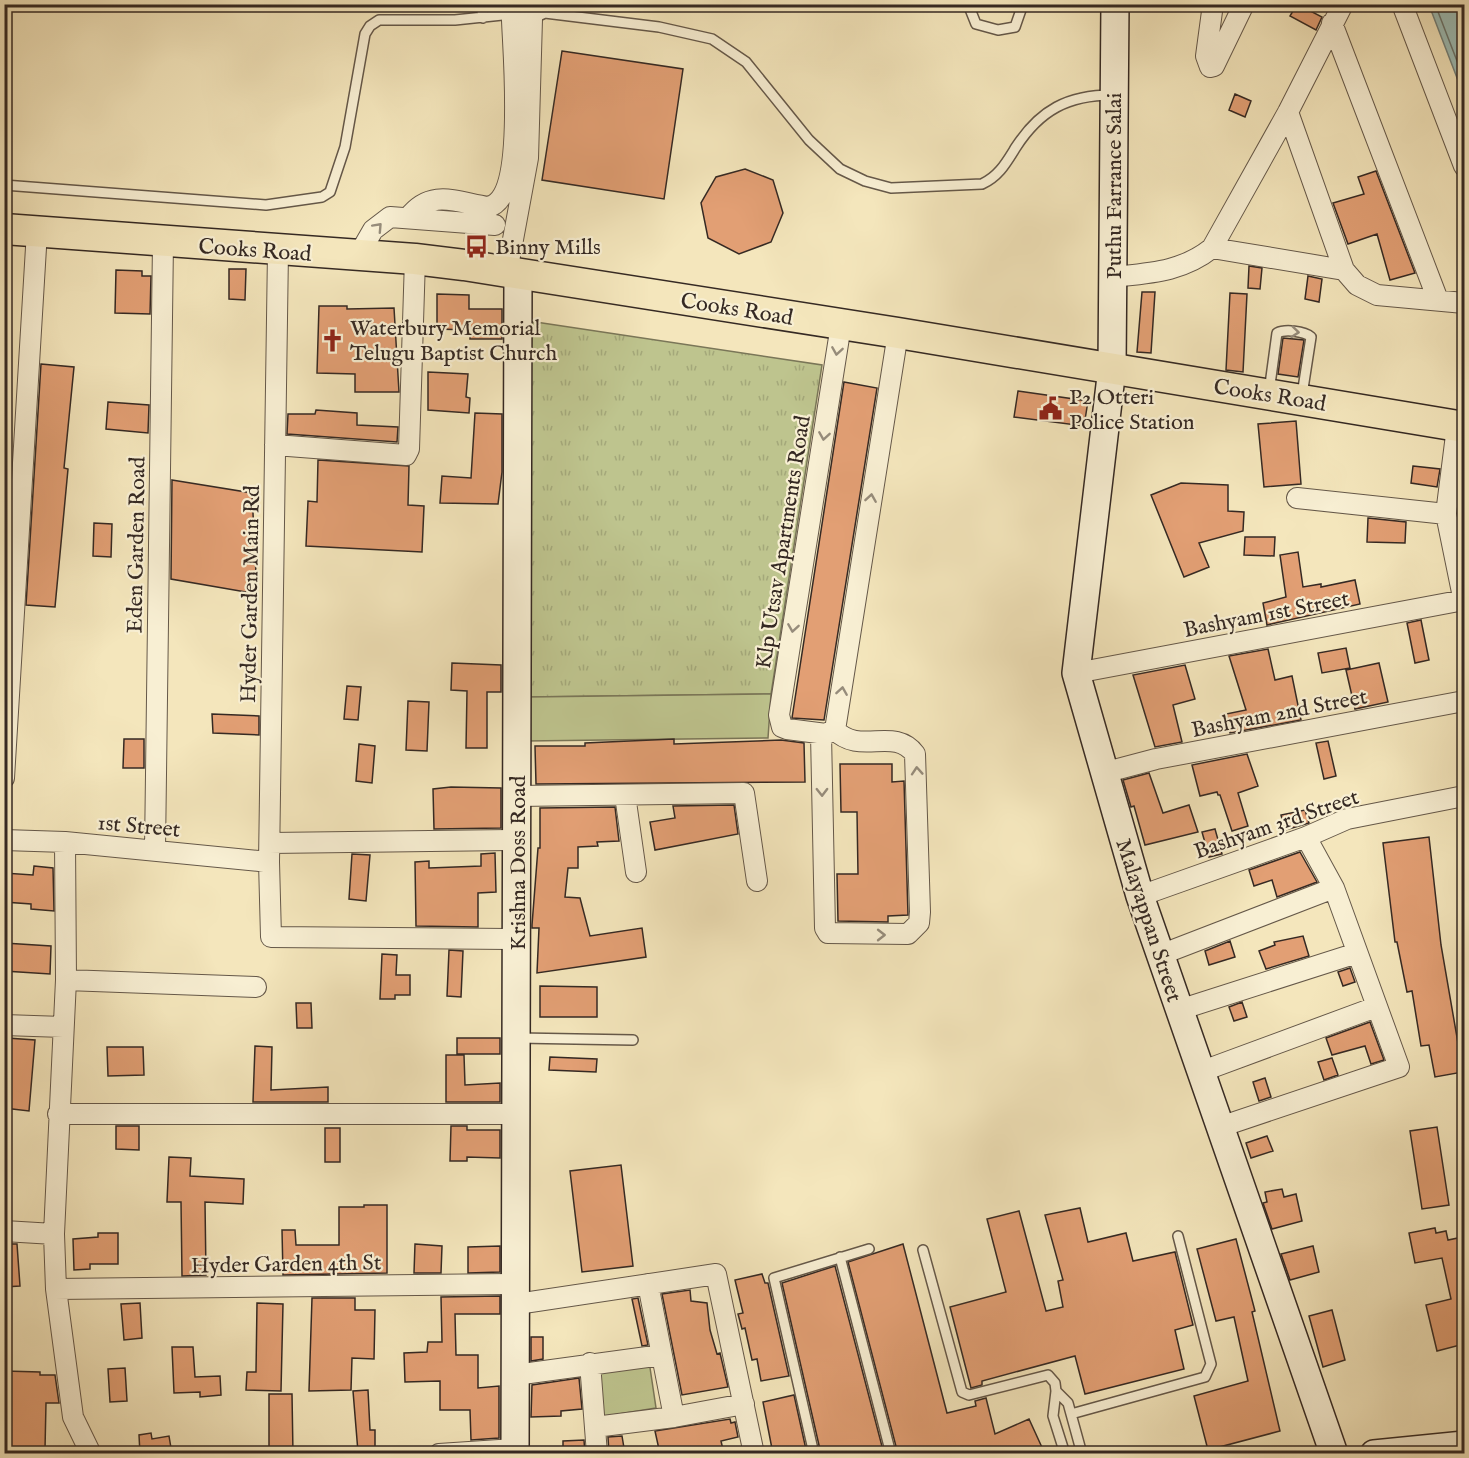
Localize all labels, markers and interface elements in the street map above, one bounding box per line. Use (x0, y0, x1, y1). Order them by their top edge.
street label: Puthu Farrance Salai (1101, 93, 1129, 279)
one-way arrow (370, 223, 381, 234)
street label: Cooks Road (197, 233, 313, 269)
bus stop icon: Binny Mills (464, 233, 490, 259)
place label: Binny Mills (495, 234, 601, 262)
street label: Cooks Road (678, 287, 795, 333)
place label: Waterbury Memorial Telugu Baptist Church (350, 315, 557, 368)
one-way arrow (1290, 325, 1299, 338)
church icon: Waterbury Memorial Telugu Baptist Church (319, 327, 345, 353)
one-way arrow (831, 347, 843, 356)
street label: Cooks Road (1211, 373, 1328, 419)
place label: P2 Otteri Police Station (1069, 384, 1195, 437)
public building icon: P2 Otteri Police Station (1038, 396, 1064, 422)
street label: Klp Utsav Apartments Road (750, 413, 818, 671)
one-way arrow (818, 431, 830, 440)
street label: Eden Garden Road (121, 456, 153, 634)
street label: Hyder Garden Main Rd (235, 485, 267, 703)
one-way arrow (864, 493, 876, 503)
street label: Bashyam 1st Street (1181, 585, 1352, 645)
one-way arrow (787, 623, 800, 633)
street label: Bashyam 2nd Street (1189, 683, 1370, 745)
one-way arrow (835, 686, 847, 695)
one-way arrow (910, 766, 923, 775)
street label: Krishna Doss Road (505, 775, 533, 950)
street label: Bashyam 3rd Street (1190, 783, 1363, 866)
one-way arrow (815, 788, 828, 797)
street label: 1st Street (96, 809, 182, 845)
street label: Malayappan Street (1108, 835, 1188, 1006)
one-way arrow (876, 929, 885, 941)
street label: Hyder Garden 4th St (190, 1249, 382, 1281)

